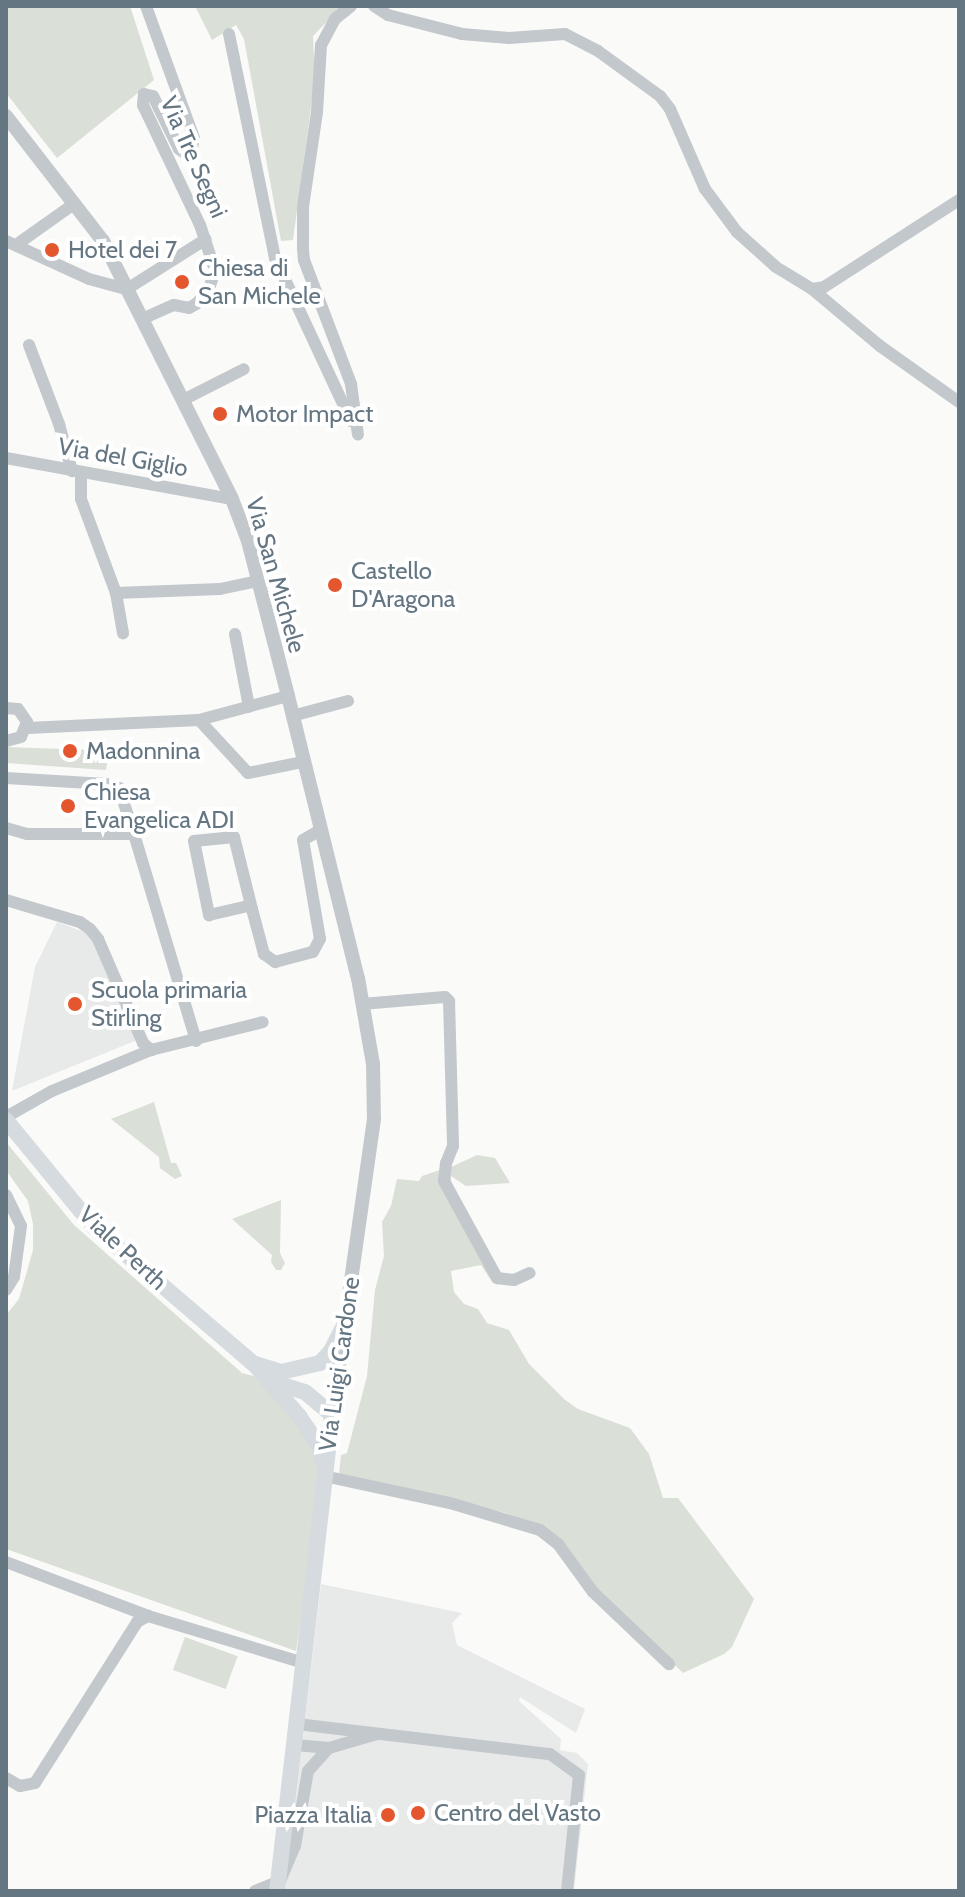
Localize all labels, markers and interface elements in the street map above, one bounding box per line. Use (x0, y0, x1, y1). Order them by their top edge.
street label: Via Tre Segni (154, 92, 234, 222)
place label: Hotel dei 7 (68, 236, 177, 264)
marker: Hotel dei 7 (43, 241, 61, 259)
place label: Chiesa di San Michele (198, 254, 321, 310)
marker: Chiesa di San Michele (173, 273, 191, 291)
place label: Motor Impact (236, 400, 373, 428)
marker: Motor Impact (211, 405, 229, 423)
street label: Via del Giglio (56, 431, 190, 483)
street label: Via San Michele (240, 494, 312, 656)
place label: Castello D'Aragona (351, 557, 455, 613)
marker: Castello D'Aragona (326, 576, 344, 594)
place label: Madonnina (86, 737, 200, 765)
marker: Madonnina (61, 742, 79, 760)
place label: Chiesa Evangelica ADI (84, 778, 235, 834)
marker: Chiesa Evangelica ADI (59, 797, 77, 815)
place label: Scuola primaria Stirling (91, 976, 247, 1032)
marker: Scuola primaria Stirling (66, 995, 84, 1013)
street label: Viale Perth (73, 1200, 173, 1296)
street label: Via Luigi Cardone (312, 1275, 366, 1453)
place label: Centro del Vasto (434, 1799, 601, 1827)
place label: Piazza Italia (254, 1801, 372, 1829)
marker: Centro del Vasto (409, 1804, 427, 1822)
marker: Piazza Italia (379, 1806, 397, 1824)

